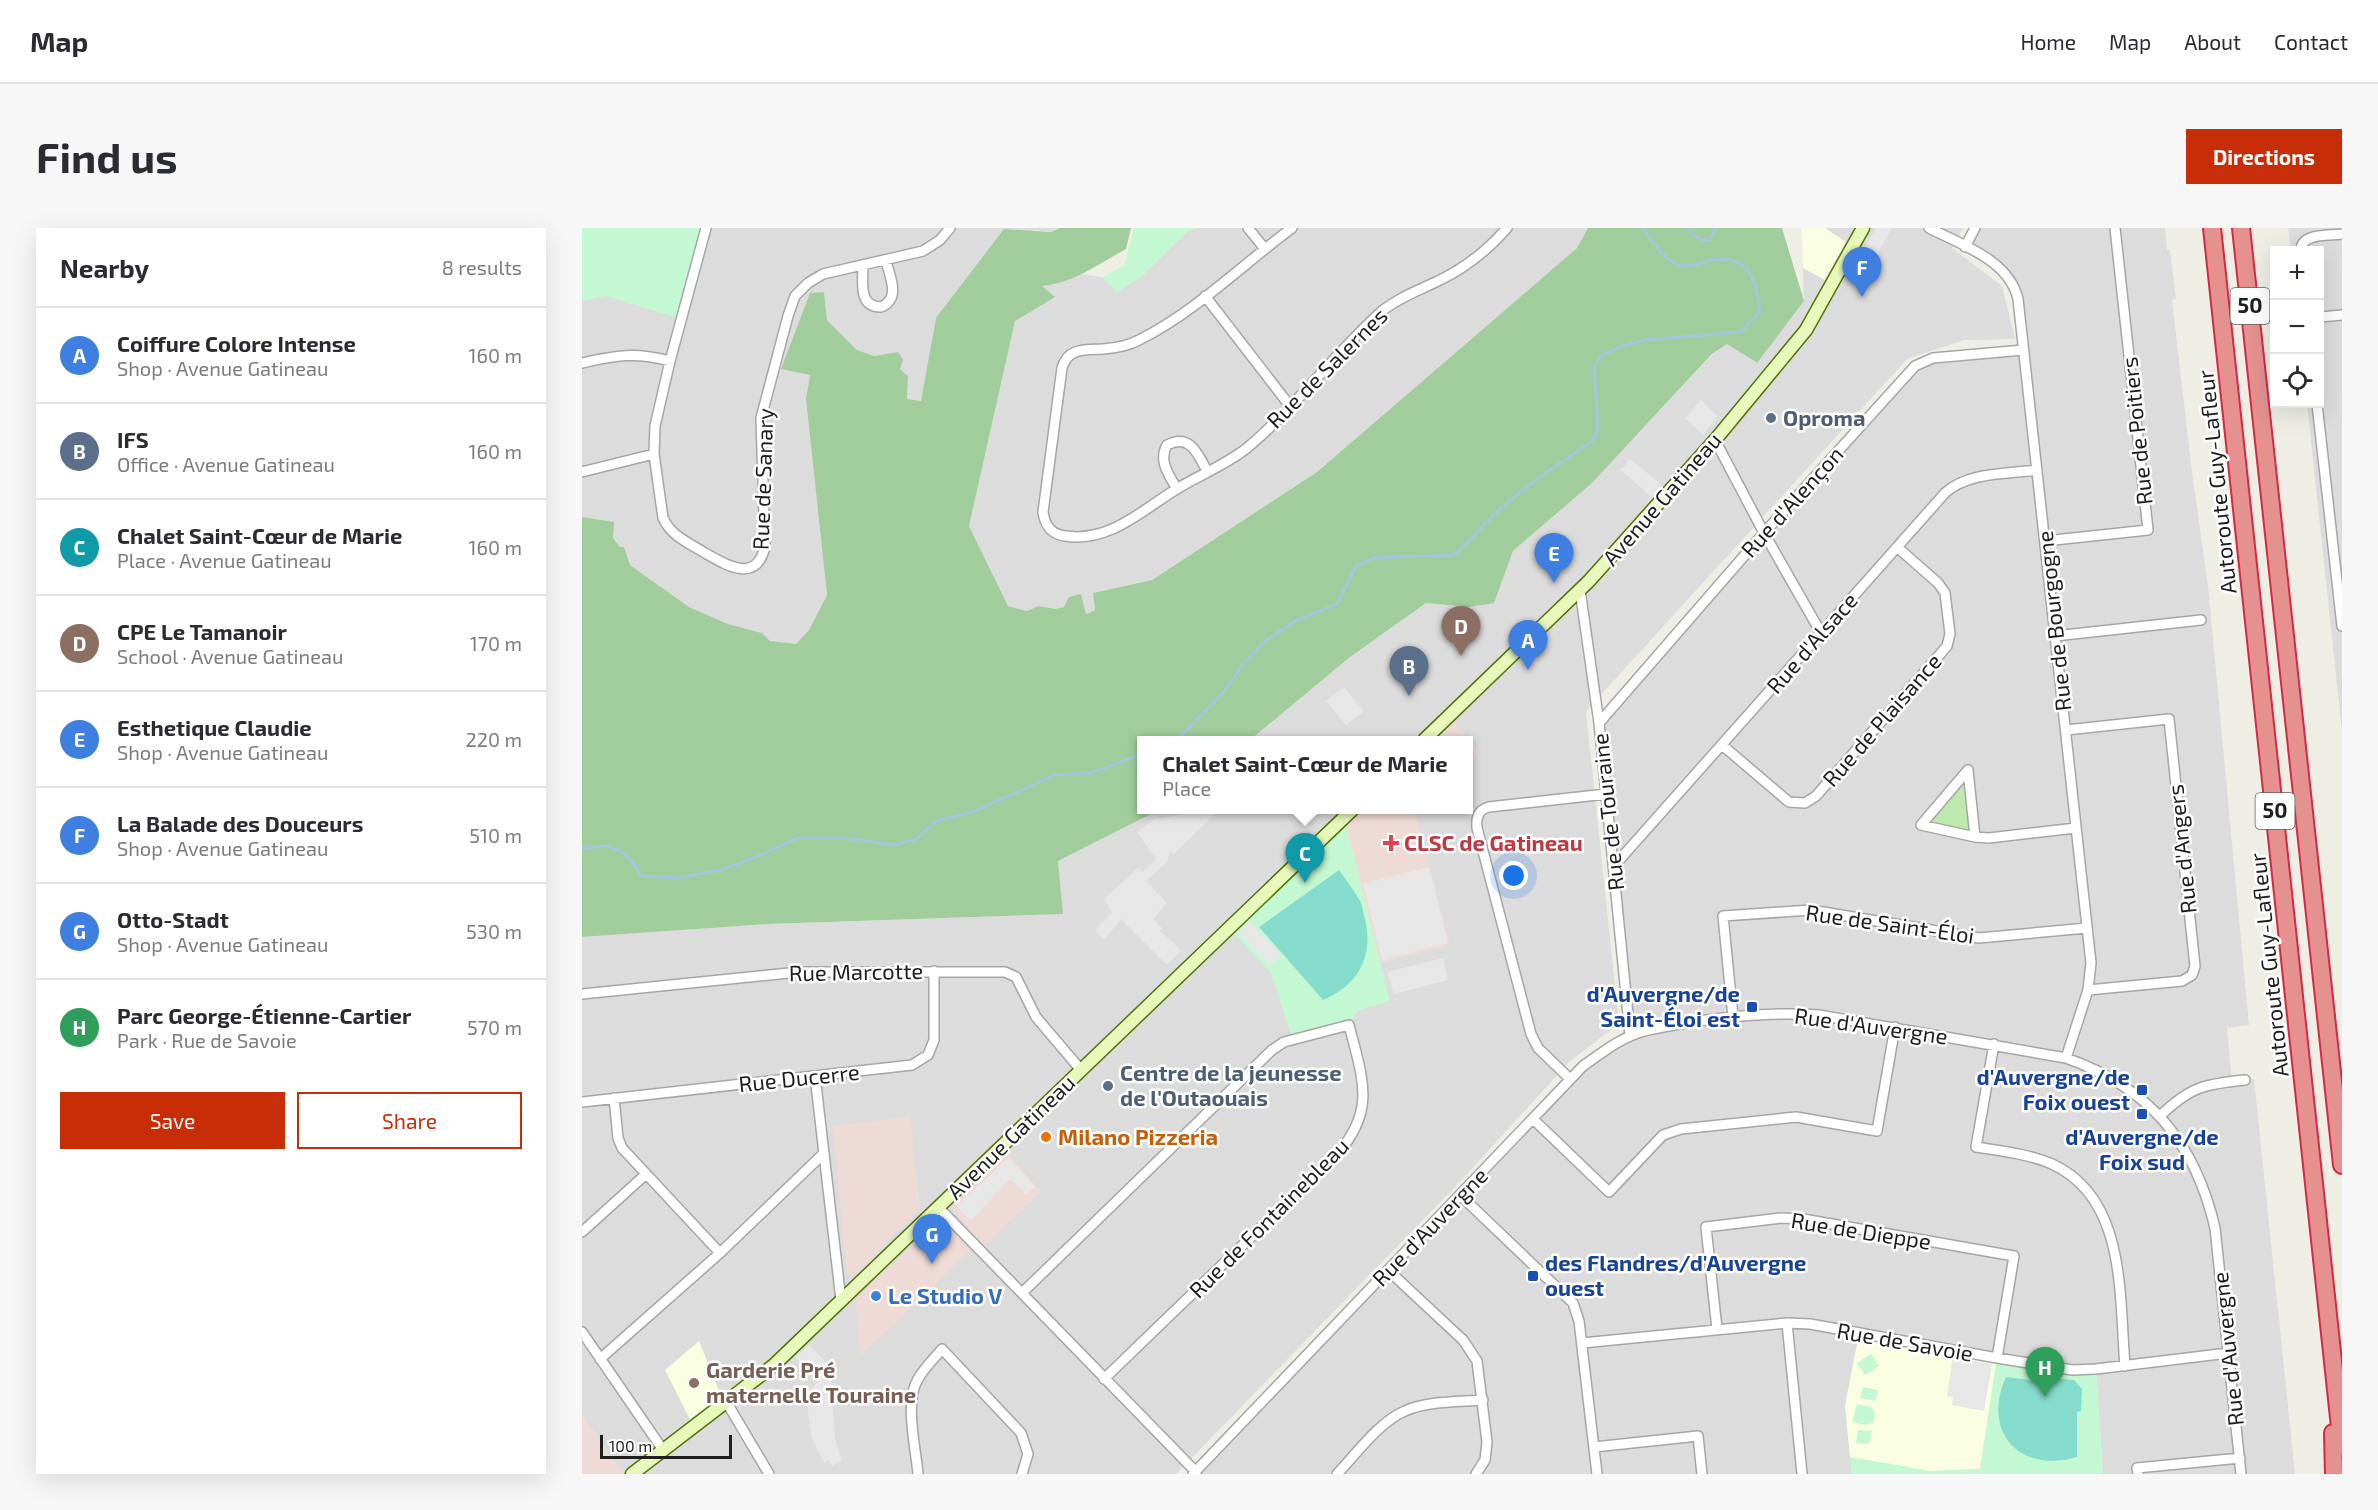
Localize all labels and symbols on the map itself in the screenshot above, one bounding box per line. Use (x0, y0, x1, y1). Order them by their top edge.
pin: F (1842, 248, 1882, 297)
road number: 50 (2230, 288, 2270, 324)
street label: Rue de Salernes (1261, 302, 1392, 433)
street label: Rue de Poitiers (2115, 356, 2157, 506)
street label: Autoroute Guy-Lafleur (2191, 369, 2241, 595)
place label: Oproma (1783, 404, 1865, 430)
street label: Rue de Sanary (747, 407, 777, 550)
marker: Oproma (1764, 411, 1778, 425)
street label: Avenue Gatineau (1596, 427, 1726, 570)
street label: Rue d'Alençon (1735, 441, 1849, 563)
street label: Rue de Bourgogne (2031, 530, 2075, 713)
pin: E (1534, 534, 1574, 583)
street label: Rue d'Alsace (1760, 587, 1862, 698)
pin: D (1442, 606, 1480, 656)
pin: A (1508, 620, 1548, 670)
pin: B (1390, 646, 1428, 696)
street label: Rue de Plaisance (1816, 648, 1946, 791)
street label: Rue de Touraine (1586, 732, 1628, 892)
street label: Rue d'Angers (2161, 783, 2201, 915)
road number: 50 (2256, 793, 2294, 829)
place label: CLSC de Gatineau (1404, 829, 1583, 855)
pin: C (1286, 834, 1324, 883)
marker: CLSC de Gatineau (1382, 834, 1400, 852)
street label: Autoroute Guy-Lafleur (2243, 852, 2293, 1078)
your location (1499, 861, 1528, 890)
street label: Rue de Saint-Éloi (1804, 898, 1976, 948)
street label: Rue Marcotte (789, 957, 923, 985)
place label: d'Auvergne/de Saint-Éloi est (1587, 980, 1740, 1031)
marker: d'Auvergne/de Saint-Éloi est (1745, 1000, 1759, 1014)
street label: Rue d'Auvergne (1793, 1001, 1949, 1049)
street label: Rue Ducerre (737, 1058, 861, 1096)
place label: Centre de la jeunesse de l'Outaouais (1120, 1059, 1342, 1110)
place label: d'Auvergne/de Foix ouest (1977, 1063, 2130, 1114)
street label: Avenue Gatineau (941, 1069, 1080, 1204)
marker: Centre de la jeunesse de l'Outaouais (1101, 1079, 1115, 1093)
marker: d'Auvergne/de Foix ouest (2135, 1083, 2149, 1097)
marker: d'Auvergne/de Foix sud (2135, 1107, 2149, 1121)
place label: Milano Pizzeria (1058, 1123, 1218, 1149)
place label: d'Auvergne/de Foix sud (2065, 1123, 2219, 1174)
marker: Milano Pizzeria (1039, 1130, 1053, 1144)
street label: Rue de Fontainebleau (1183, 1132, 1353, 1302)
street label: Rue d'Auvergne (1366, 1162, 1492, 1291)
street label: Rue de Dieppe (1789, 1206, 1933, 1254)
pin: G (912, 1214, 952, 1264)
place label: des Flandres/d'Auvergne ouest (1545, 1249, 1806, 1300)
marker: des Flandres/d'Auvergne ouest (1526, 1269, 1540, 1283)
street label: Rue d'Auvergne (2206, 1271, 2248, 1427)
place label: Le Studio V (888, 1282, 1002, 1308)
marker: Le Studio V (869, 1289, 883, 1303)
street label: Rue de Savoie (1835, 1316, 1975, 1366)
pin: H (2026, 1348, 2064, 1397)
place label: Garderie Pré maternelle Touraine (706, 1356, 916, 1407)
marker: Garderie Pré maternelle Touraine (687, 1376, 701, 1390)
scale bar (600, 1432, 732, 1460)

